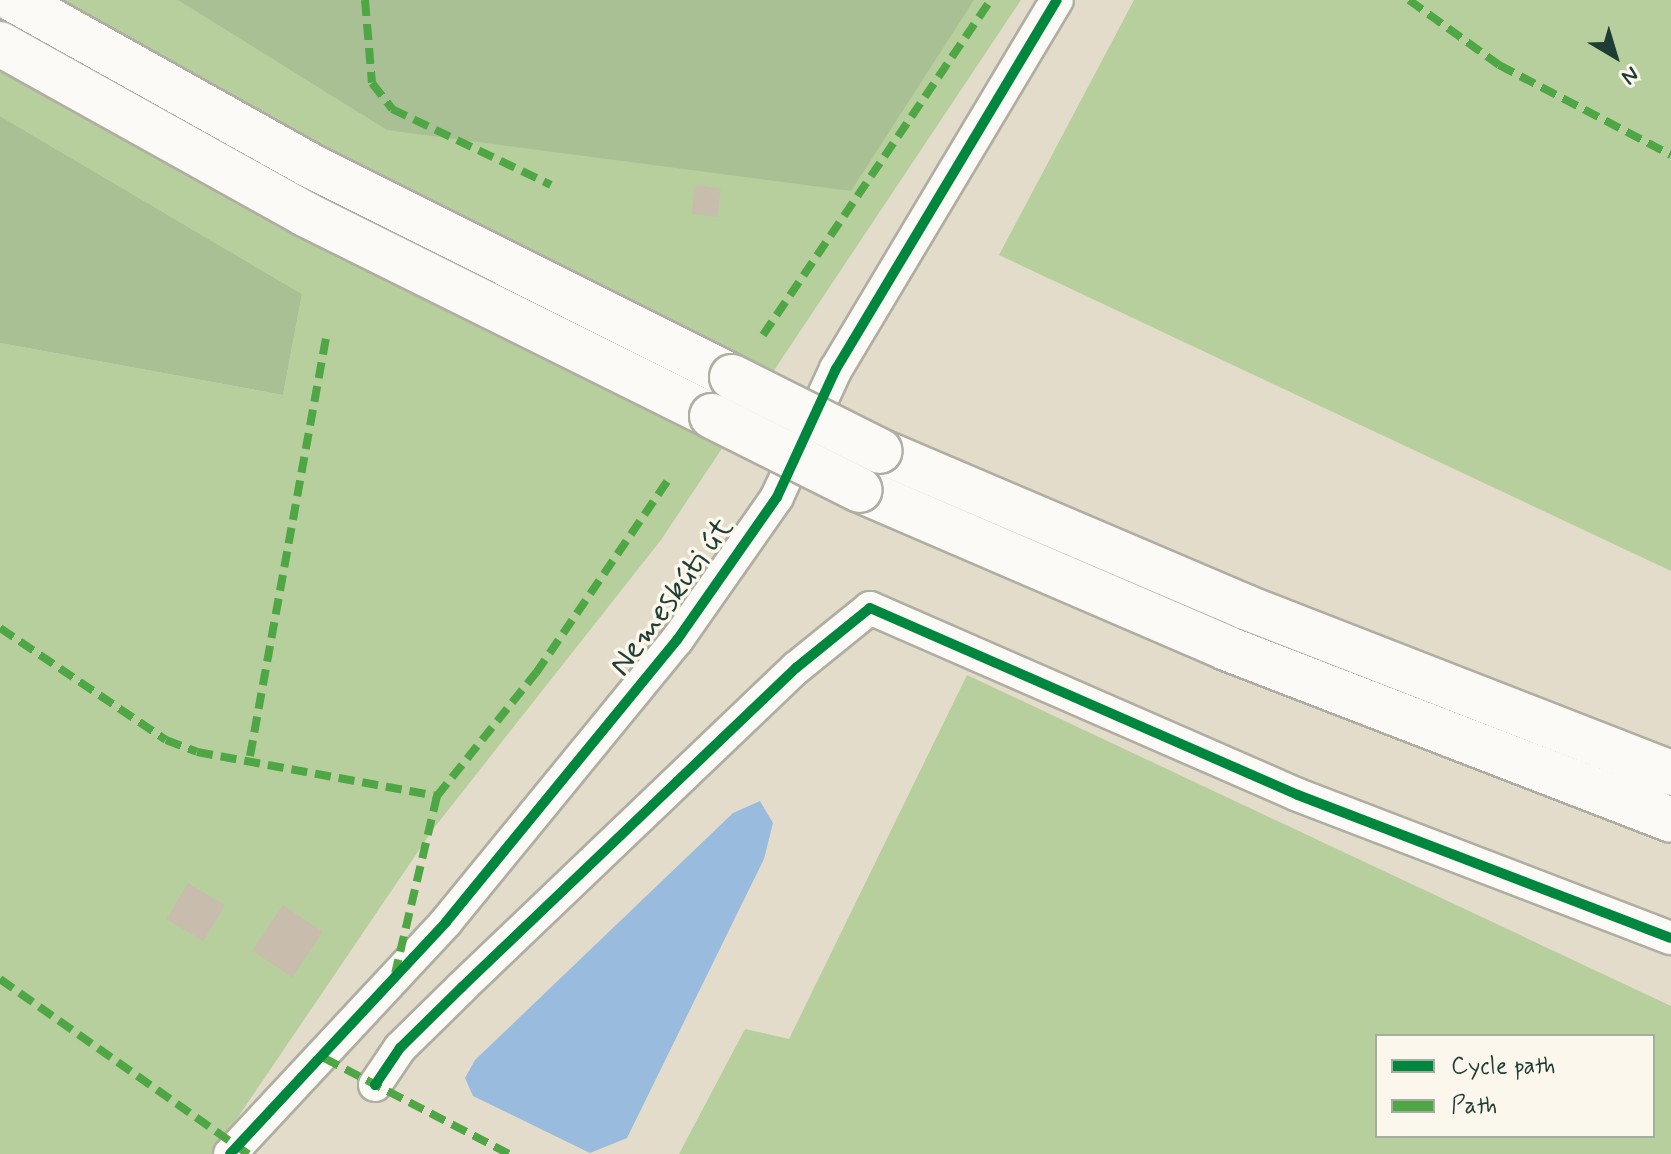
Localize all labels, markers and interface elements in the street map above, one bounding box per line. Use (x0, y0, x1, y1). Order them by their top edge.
north arrow (1575, 16, 1655, 96)
text: N (1615, 59, 1644, 90)
street label: Nemeskúti út (602, 510, 742, 684)
legend (1375, 1034, 1655, 1138)
text: Cycle path (1451, 1051, 1556, 1082)
text: Path (1451, 1091, 1497, 1122)

